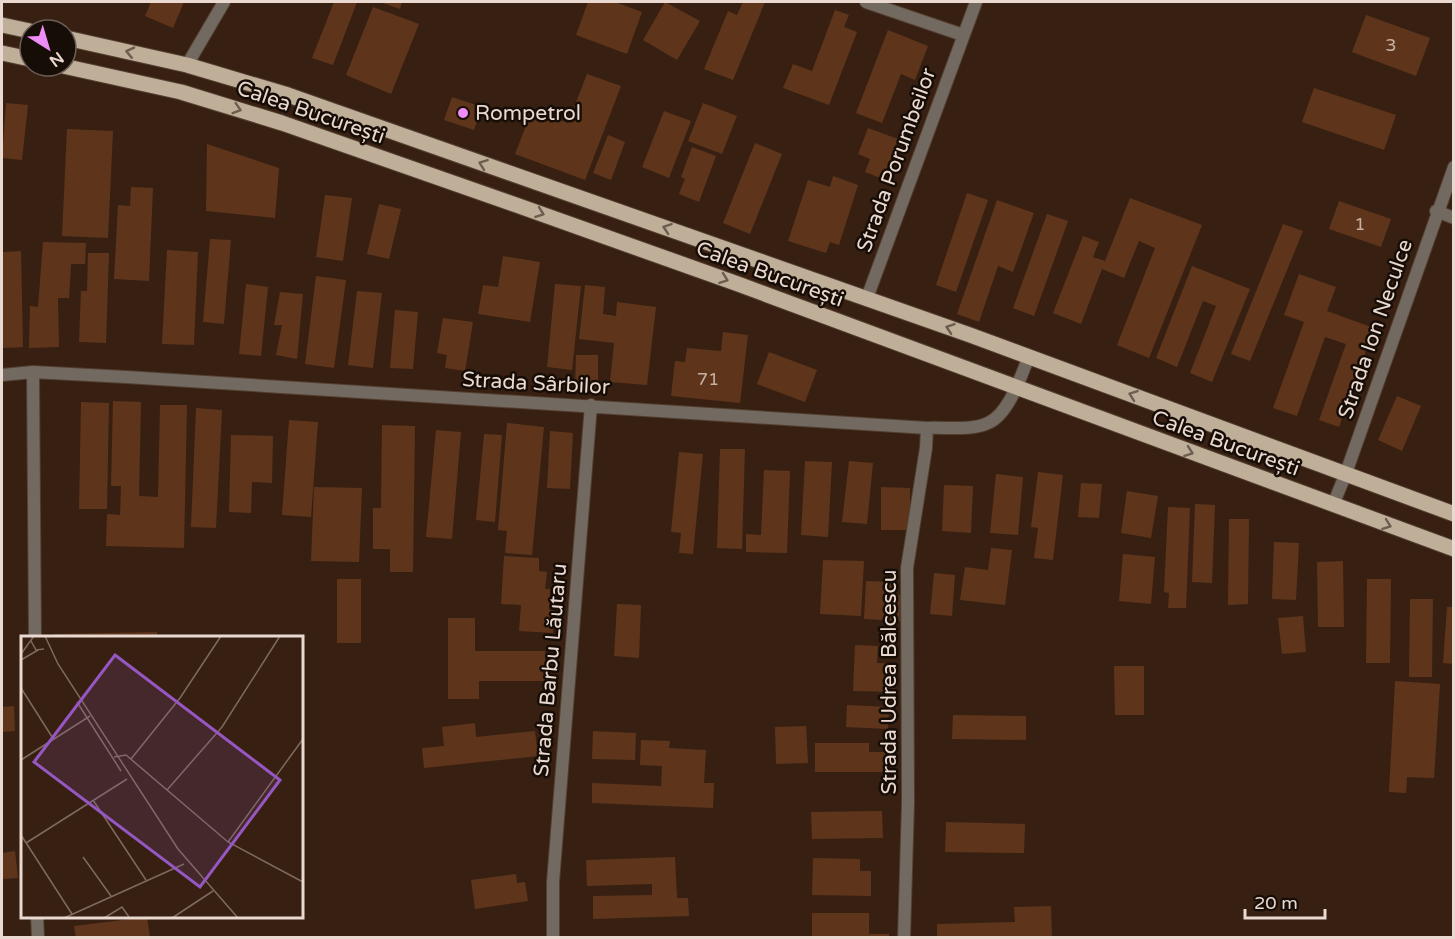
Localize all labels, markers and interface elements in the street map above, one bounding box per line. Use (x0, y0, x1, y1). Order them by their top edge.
north arrow (18, 18, 78, 78)
house number: 3 (1385, 34, 1397, 56)
text: N (45, 47, 68, 71)
one-way arrow (125, 47, 135, 60)
street label: Strada Porumbeilor (852, 65, 941, 256)
street label: Calea București (234, 75, 388, 149)
place label: Rompetrol (475, 101, 581, 126)
one-way arrow (231, 102, 242, 114)
marker: Rompetrol (456, 106, 470, 120)
one-way arrow (478, 159, 489, 172)
one-way arrow (535, 206, 545, 219)
house number: 1 (1354, 213, 1366, 235)
one-way arrow (662, 223, 673, 235)
street label: Calea București (693, 236, 847, 313)
street label: Strada Ion Neculce (1333, 236, 1418, 422)
one-way arrow (718, 271, 729, 284)
one-way arrow (945, 322, 956, 335)
street label: Strada Sârbilor (461, 367, 611, 400)
house number: 71 (697, 368, 719, 390)
one-way arrow (1128, 389, 1139, 402)
street label: Calea București (1149, 405, 1303, 482)
one-way arrow (1184, 444, 1194, 457)
one-way arrow (1382, 517, 1392, 530)
street label: Strada Barbu Lăutaru (529, 562, 572, 778)
street label: Strada Udrea Bălcescu (877, 569, 902, 795)
inset map (21, 636, 303, 918)
scale bar (1245, 882, 1324, 920)
text: 20 m (1254, 892, 1298, 914)

